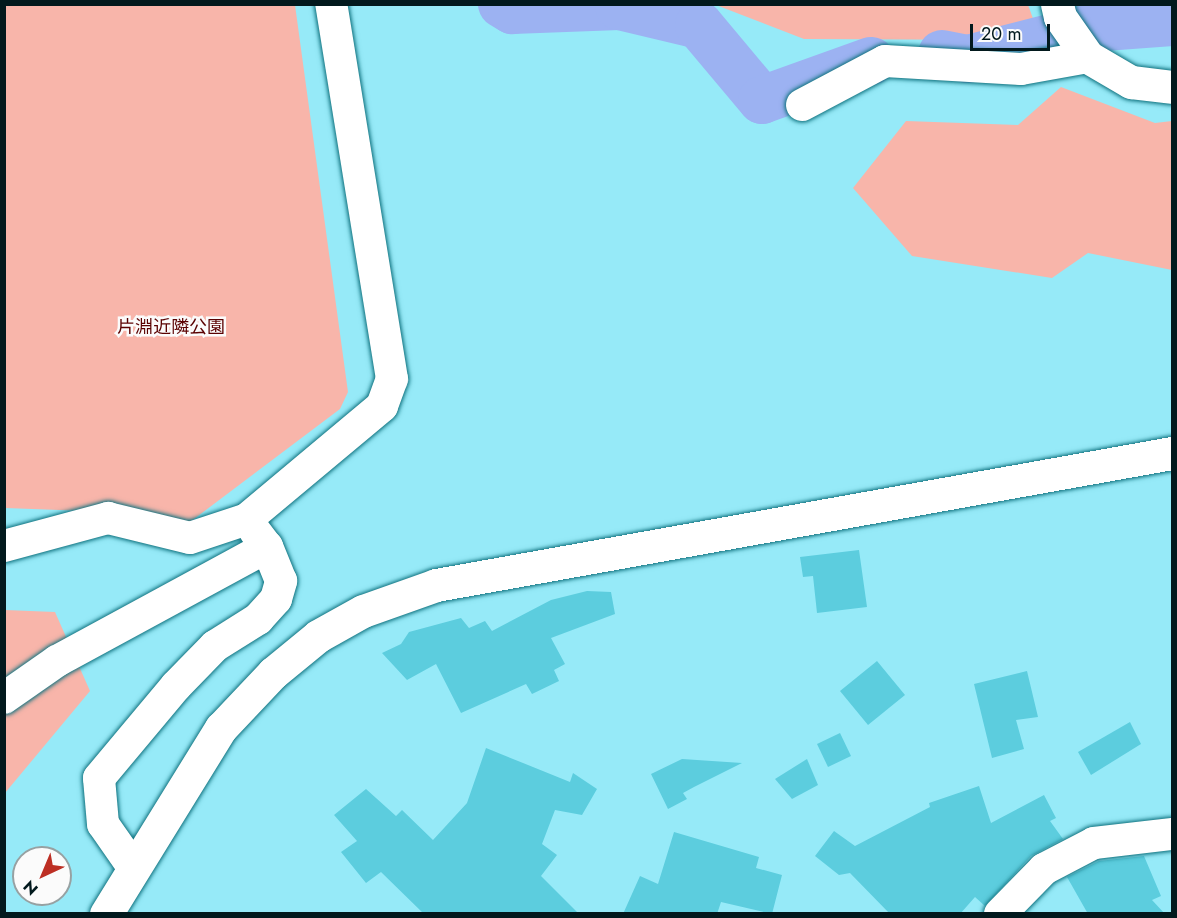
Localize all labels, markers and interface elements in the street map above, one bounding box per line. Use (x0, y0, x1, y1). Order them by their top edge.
scale bar (973, 12, 1052, 50)
text: 20 m (981, 21, 1021, 47)
park label: 片淵近隣公園 (117, 316, 225, 338)
north arrow (12, 846, 72, 906)
text: N (18, 875, 43, 901)

